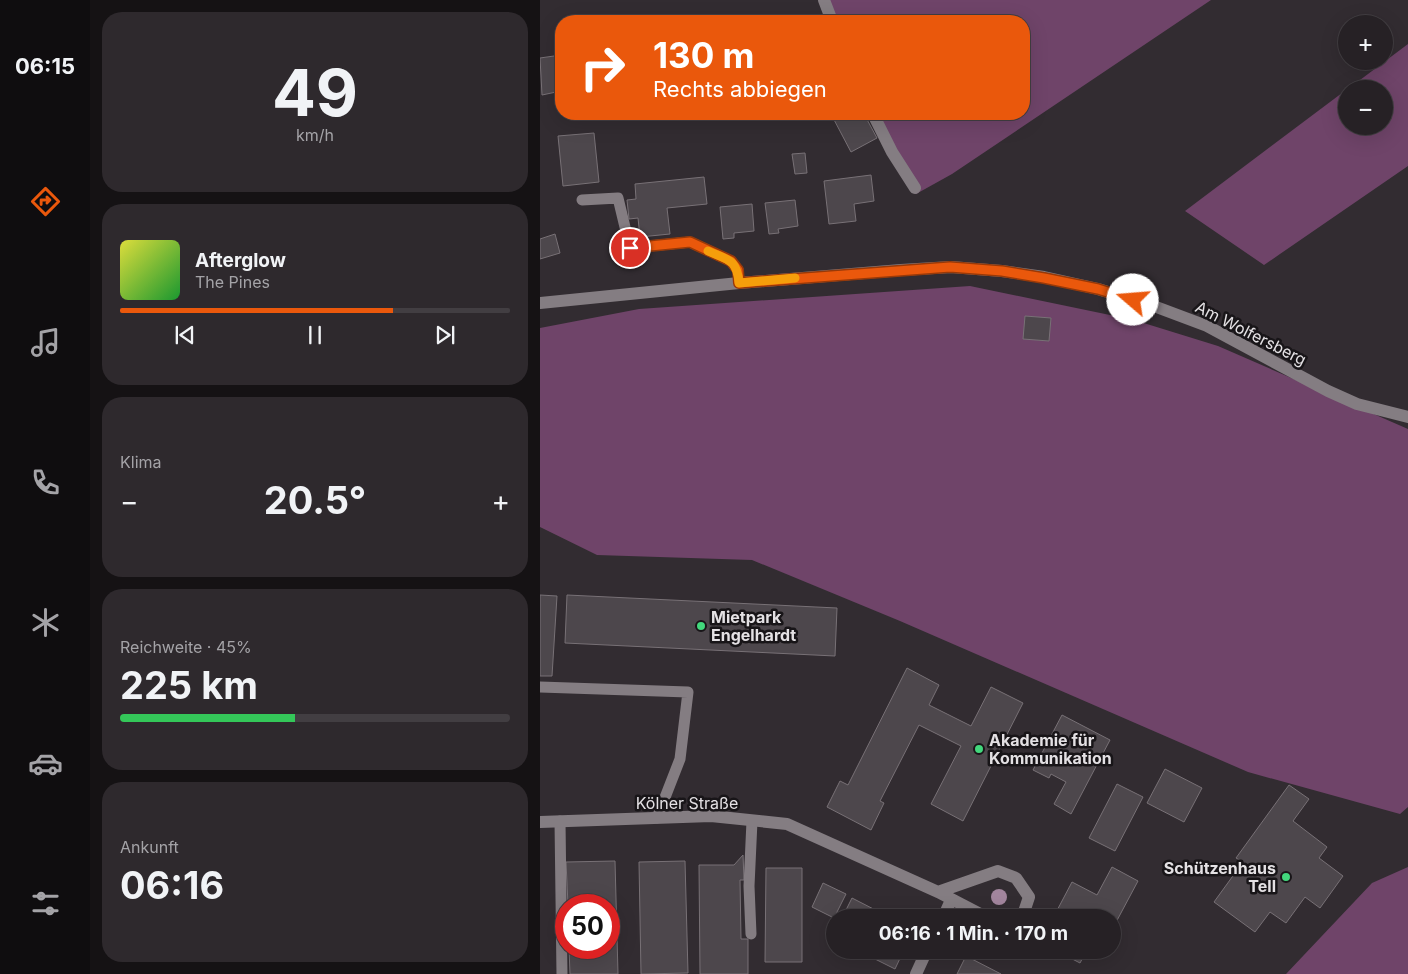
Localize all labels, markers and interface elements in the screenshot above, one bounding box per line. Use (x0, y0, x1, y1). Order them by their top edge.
map controls (1338, 15, 1393, 135)
button: + (1338, 15, 1393, 70)
text: 130 m (653, 34, 755, 76)
icon: right (570, 35, 635, 100)
text: 06:15 (15, 53, 75, 79)
text: 49 (272, 53, 358, 132)
text: Rechts abbiegen (653, 76, 827, 102)
button: − (1338, 80, 1393, 135)
text: km/h (296, 125, 334, 145)
icon: directions (28, 184, 63, 219)
pin (609, 227, 651, 269)
icon: arrive (616, 234, 644, 262)
text: Afterglow (195, 249, 286, 272)
text: The Pines (195, 272, 270, 292)
position arrow (1106, 273, 1158, 325)
street label: Am Wolfersberg (1192, 296, 1310, 370)
icon: previous (171, 321, 199, 349)
icon: pause (301, 321, 329, 349)
icon: next (431, 321, 459, 349)
icon: music (28, 325, 63, 360)
text: Klima (120, 452, 162, 472)
icon: phone (28, 465, 63, 500)
text: 20.5° (264, 477, 366, 523)
text: − (120, 484, 139, 518)
text: + (491, 484, 510, 518)
icon: climate (28, 605, 63, 640)
place label: Mietpark Engelhardt (711, 607, 796, 645)
marker: Mietpark Engelhardt (695, 620, 707, 632)
text: Reichweite · 45% (120, 637, 252, 657)
text: 225 km (120, 662, 258, 708)
place label: Akademie für Kommunikation (989, 730, 1112, 768)
marker: Akademie für Kommunikation (973, 743, 985, 755)
icon: car (28, 746, 63, 781)
street label: Kölner Straße (636, 793, 738, 813)
text: Ankunft (120, 837, 179, 857)
place label: Schützenhaus Tell (1164, 858, 1276, 896)
text: 06:16 (120, 862, 224, 908)
marker: Schützenhaus Tell (1280, 871, 1292, 883)
icon: filters (28, 886, 63, 921)
speed limit sign: 50 (555, 894, 620, 959)
text: 06:16 · 1 Min. · 170 m (879, 922, 1068, 945)

